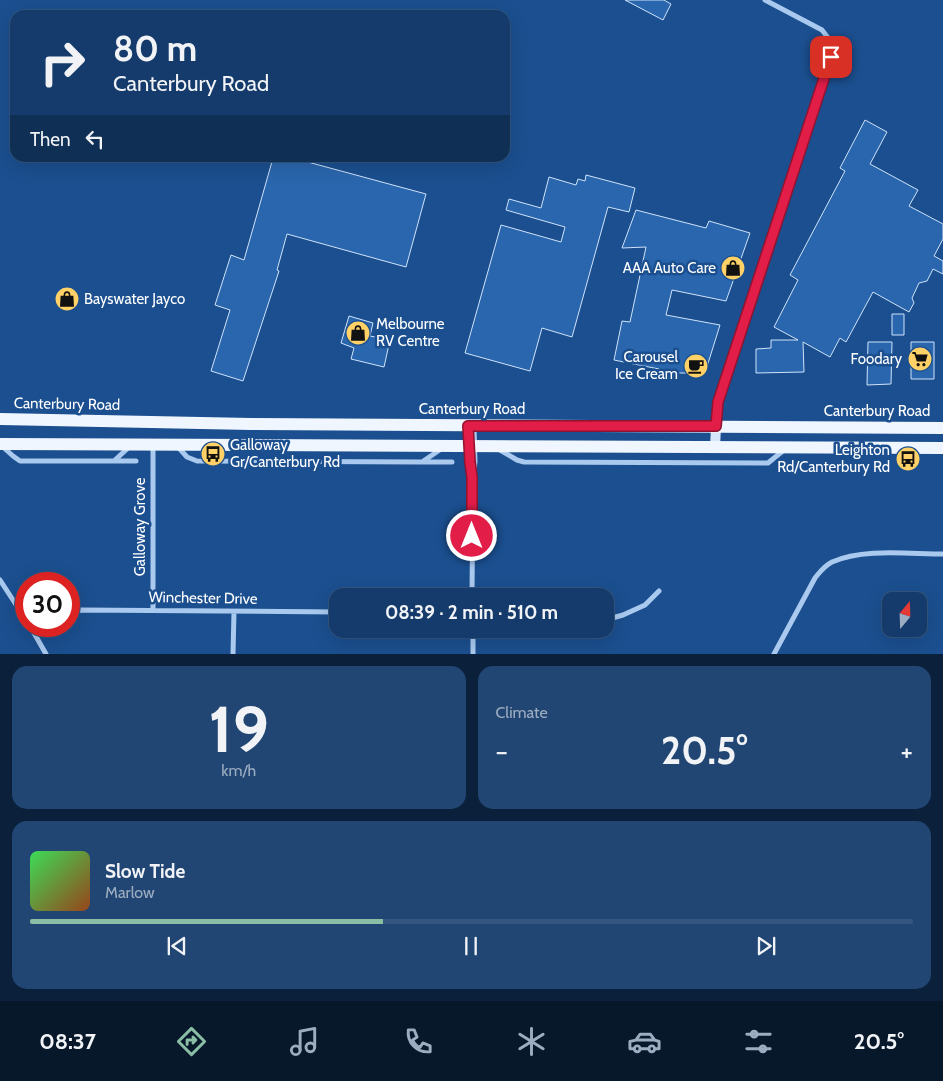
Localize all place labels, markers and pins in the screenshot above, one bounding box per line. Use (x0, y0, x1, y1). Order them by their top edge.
pin (810, 36, 852, 78)
shop icon: AAA Auto Care (720, 255, 746, 281)
place label: AAA Auto Care (623, 259, 716, 277)
shop icon: Bayswater Jayco (54, 286, 80, 312)
place label: Bayswater Jayco (84, 290, 185, 308)
place label: Melbourne RV Centre (376, 315, 445, 350)
shop icon: Melbourne RV Centre (345, 320, 371, 346)
supermarket icon: Foodary (907, 346, 933, 372)
place label: Carousel Ice Cream (615, 348, 678, 383)
place label: Foodary (850, 350, 902, 368)
cafe icon: Carousel Ice Cream (683, 353, 709, 379)
place label: Galloway Gr/Canterbury Rd (230, 436, 340, 471)
bus stop icon: Galloway Gr/Canterbury Rd (200, 441, 226, 467)
place label: Leighton Rd/Canterbury Rd (777, 441, 890, 476)
bus stop icon: Leighton Rd/Canterbury Rd (895, 446, 921, 472)

